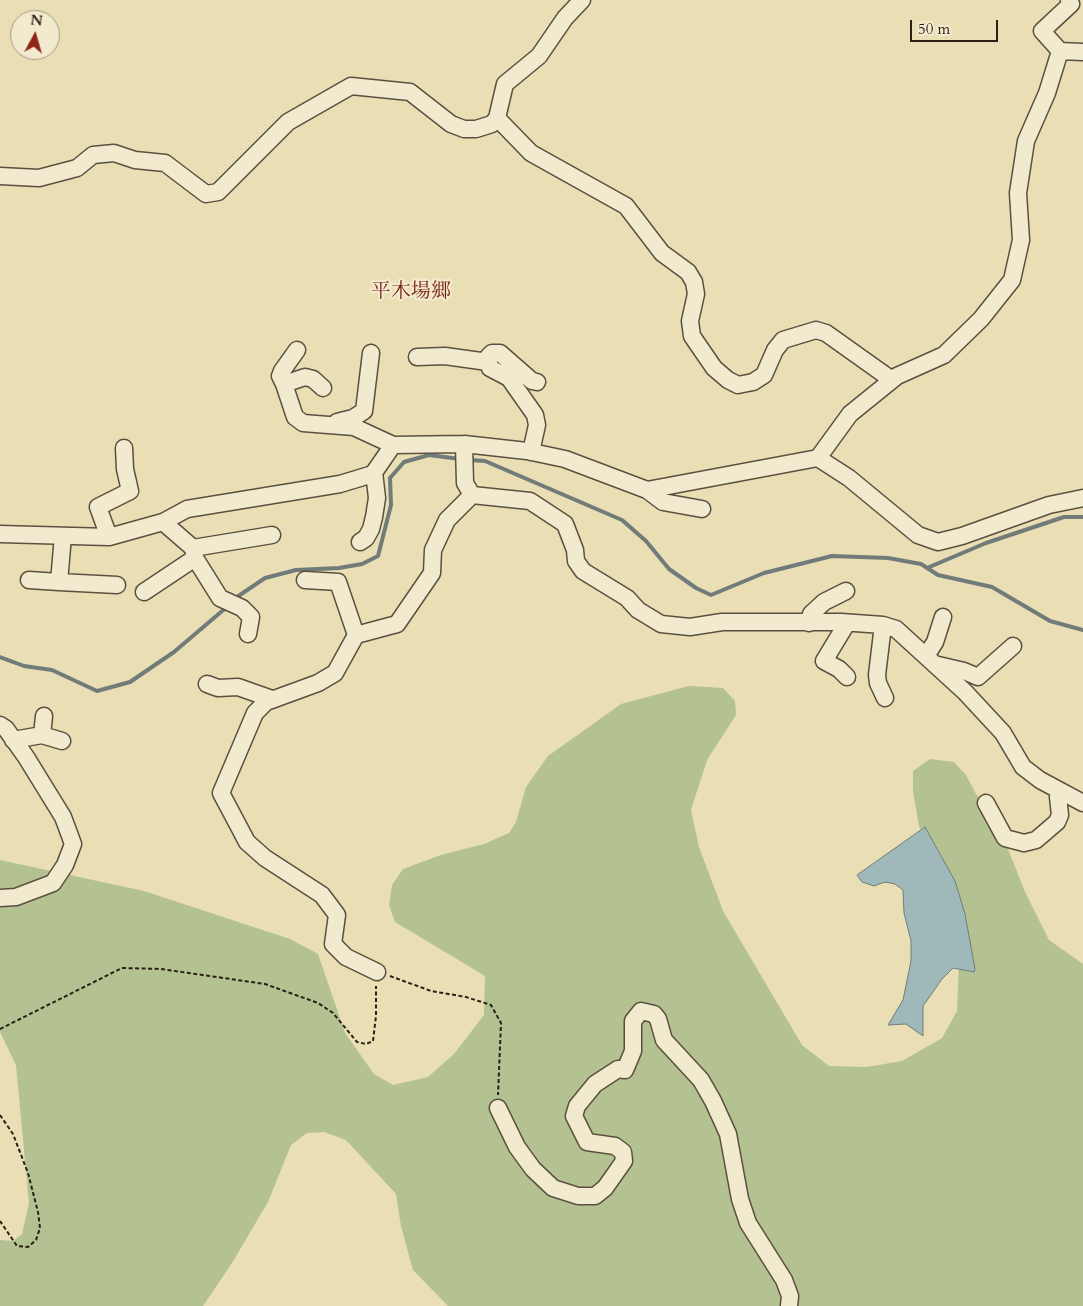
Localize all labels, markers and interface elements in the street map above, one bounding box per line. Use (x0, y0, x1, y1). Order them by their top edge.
north arrow (10, 10, 60, 60)
text: N (29, 10, 44, 31)
scale bar (913, 10, 1000, 42)
text: 50 m (918, 19, 950, 39)
district label: 平木場郷 (371, 280, 451, 304)

